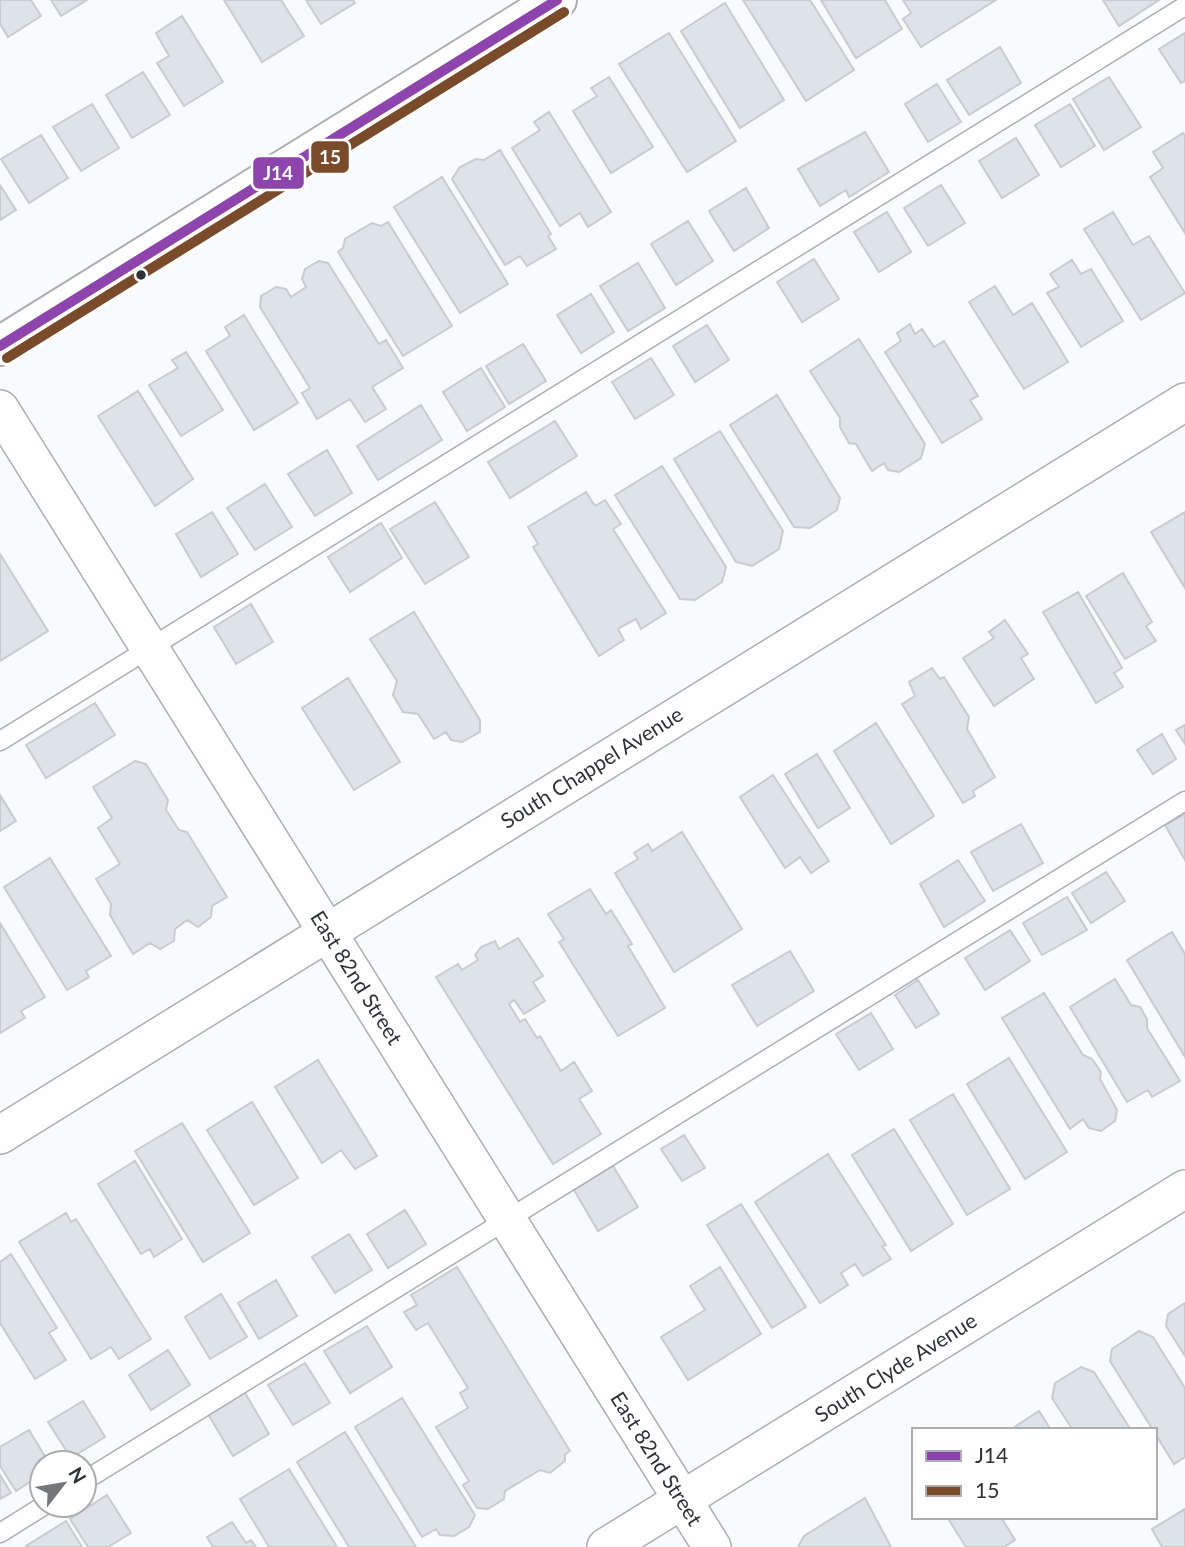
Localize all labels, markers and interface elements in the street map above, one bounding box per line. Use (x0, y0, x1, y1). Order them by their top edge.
line badge: 15 (310, 140, 350, 174)
text: 15 (319, 145, 341, 168)
line badge: J14 (252, 156, 305, 190)
text: J14 (263, 161, 293, 184)
unlabelled marker (134, 268, 148, 282)
street label: South Chappel Avenue (496, 701, 687, 833)
street label: East 82nd Street (306, 906, 409, 1049)
street label: South Clyde Avenue (810, 1307, 981, 1427)
street label: East 82nd Street (606, 1387, 709, 1530)
legend (912, 1428, 1157, 1519)
text: J14 (975, 1442, 1008, 1467)
north arrow (28, 1449, 98, 1519)
text: N (64, 1463, 92, 1487)
text: 15 (975, 1477, 999, 1502)

